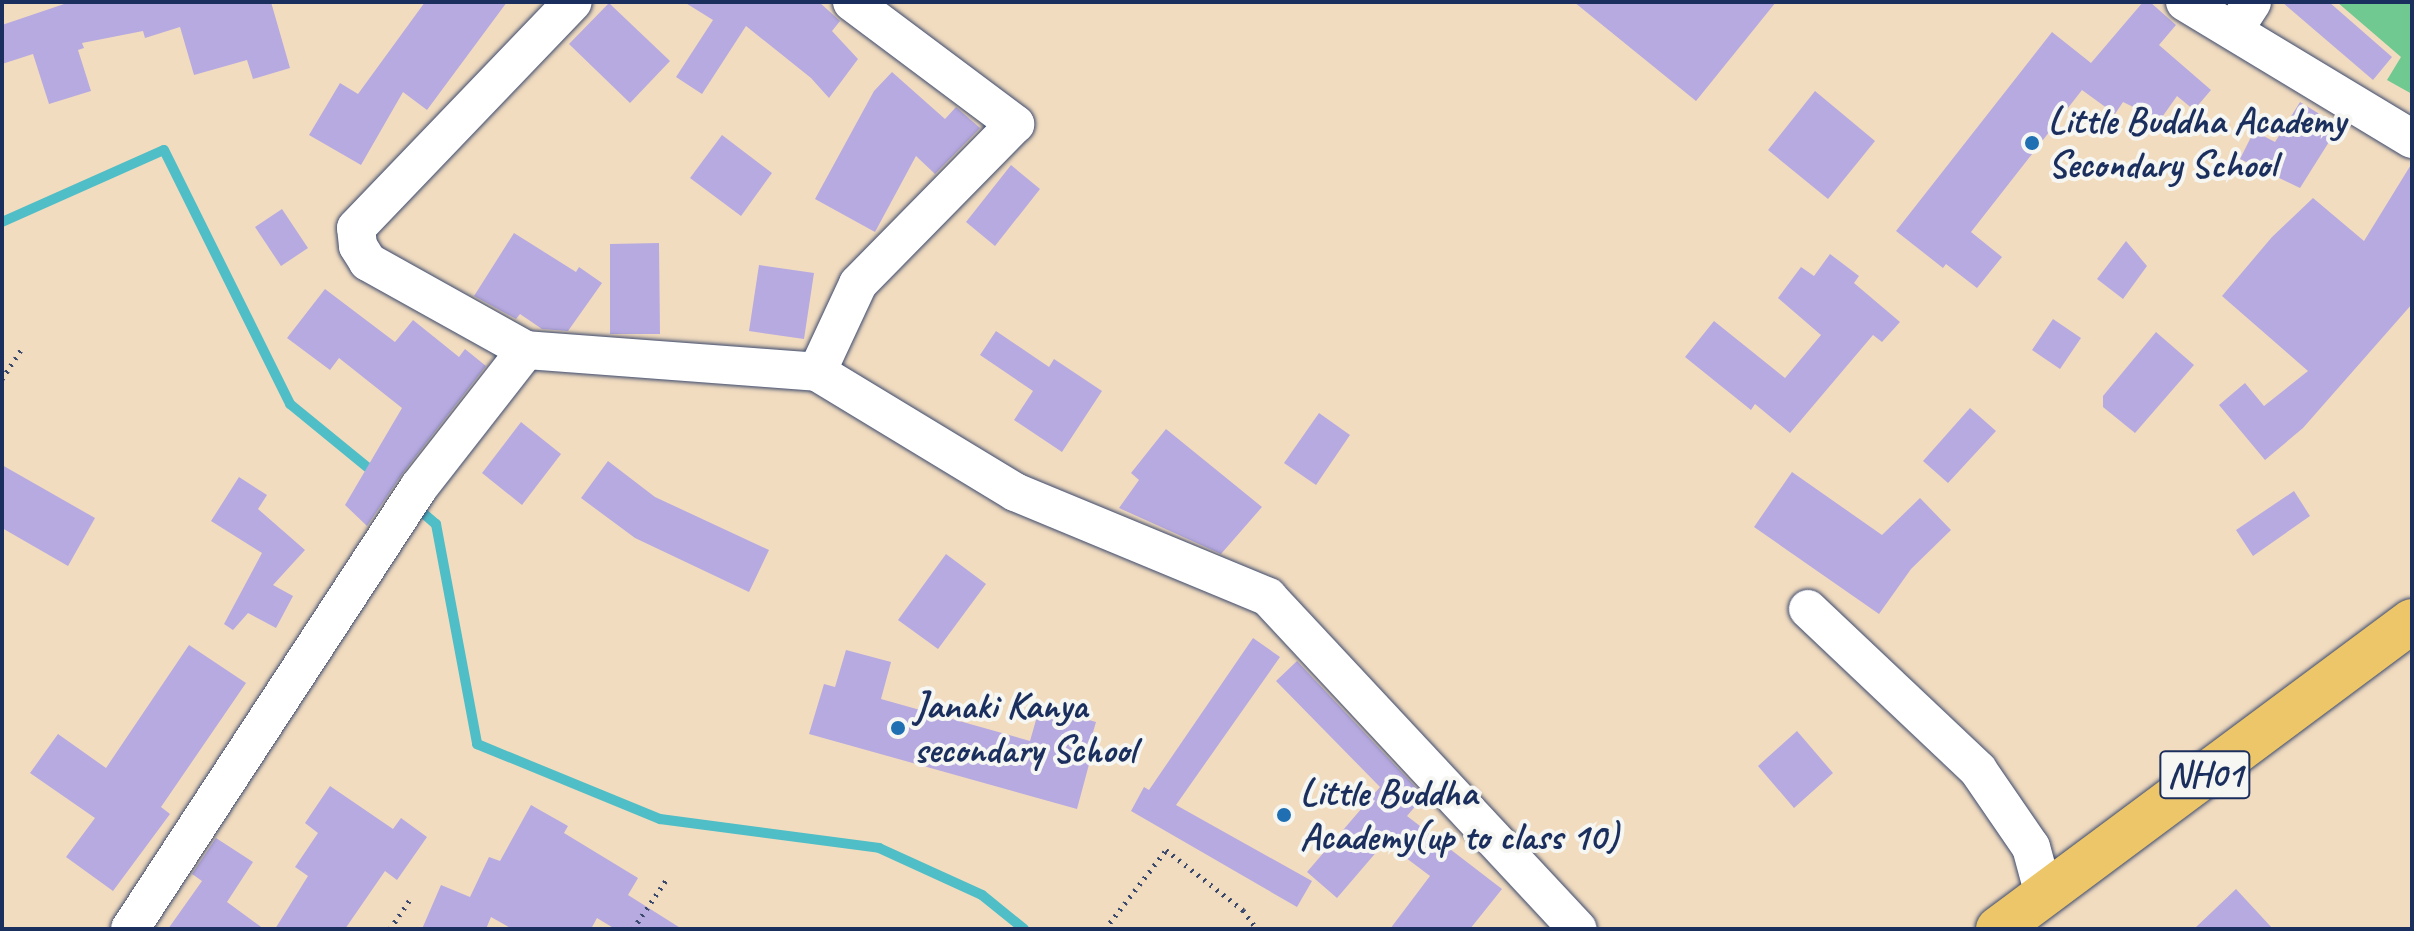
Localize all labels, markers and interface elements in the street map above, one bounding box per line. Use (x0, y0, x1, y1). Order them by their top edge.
place label: Little Buddha Academy Secondary School (2048, 98, 2345, 188)
marker: Little Buddha Academy Secondary School (2023, 134, 2041, 152)
place label: Janaki Kanya secondary School (914, 683, 1136, 772)
marker: Janaki Kanya secondary School (889, 719, 907, 737)
road number: NH01 (2159, 743, 2251, 807)
place label: Little Buddha Academy(up to class 10) (1300, 770, 1619, 860)
marker: Little Buddha Academy(up to class 10) (1275, 806, 1293, 824)

